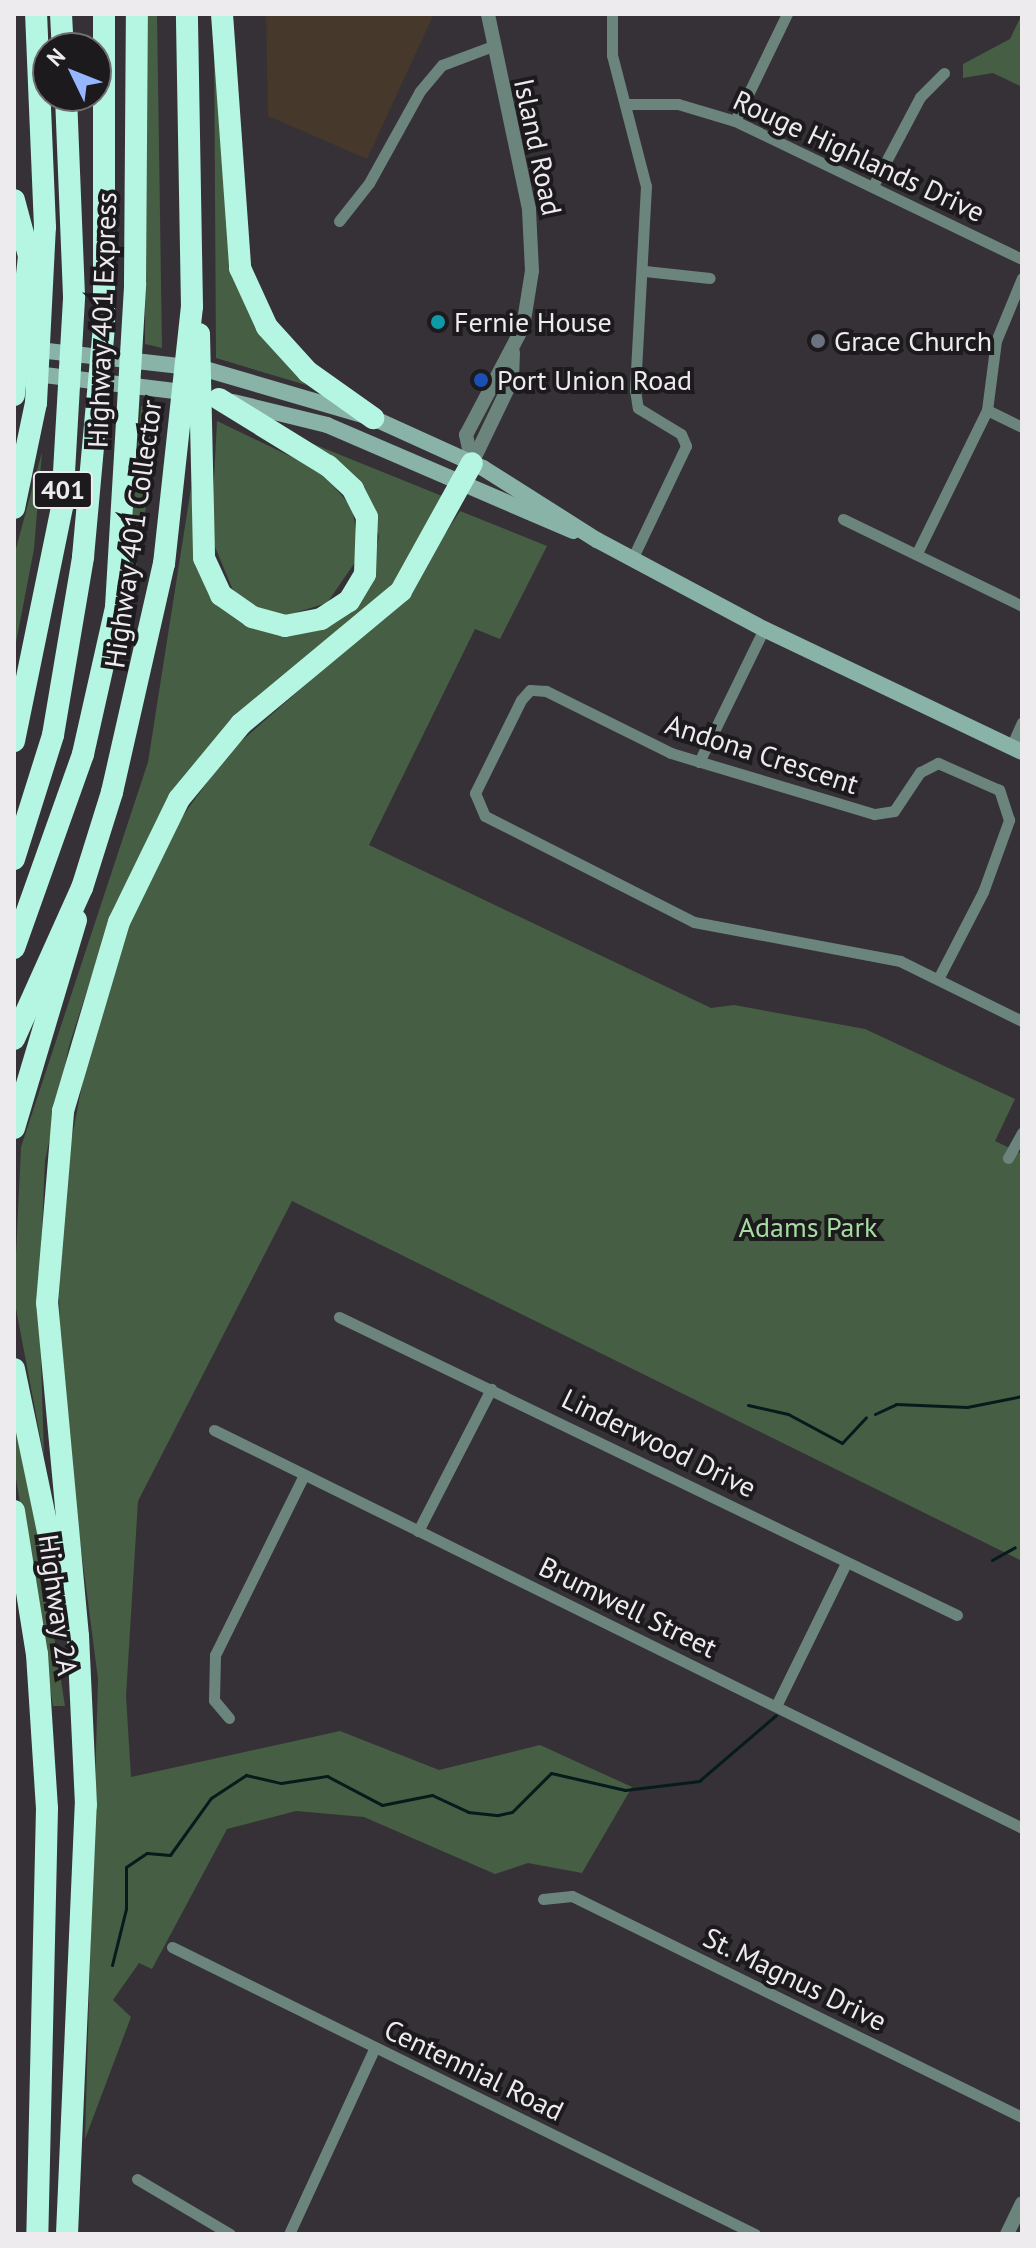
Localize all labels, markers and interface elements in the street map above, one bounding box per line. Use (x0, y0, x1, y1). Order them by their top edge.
north arrow (32, 32, 112, 112)
text: N (41, 42, 71, 72)
street label: Island Road (507, 75, 569, 219)
street label: Rouge Highlands Drive (728, 83, 990, 229)
street label: Highway 401 Express (81, 191, 123, 449)
place label: Fernie House (454, 305, 612, 339)
marker: Fernie House (429, 313, 447, 331)
place label: Grace Church (834, 324, 992, 358)
marker: Grace Church (809, 332, 827, 350)
place label: Port Union Road (497, 363, 692, 397)
marker: Port Union Road (472, 371, 490, 389)
street label: Highway 401 Collector (97, 397, 169, 671)
road number: 401 (31, 468, 95, 512)
street label: Andona Crescent (661, 707, 863, 801)
park label: Adams Park (739, 1210, 877, 1244)
street label: Linderwood Drive (557, 1382, 761, 1504)
street label: Highway 2A (31, 1532, 85, 1678)
street label: Brumwell Street (534, 1549, 722, 1665)
street label: St. Magnus Drive (697, 1920, 893, 2038)
street label: Centennial Road (379, 2012, 569, 2128)

